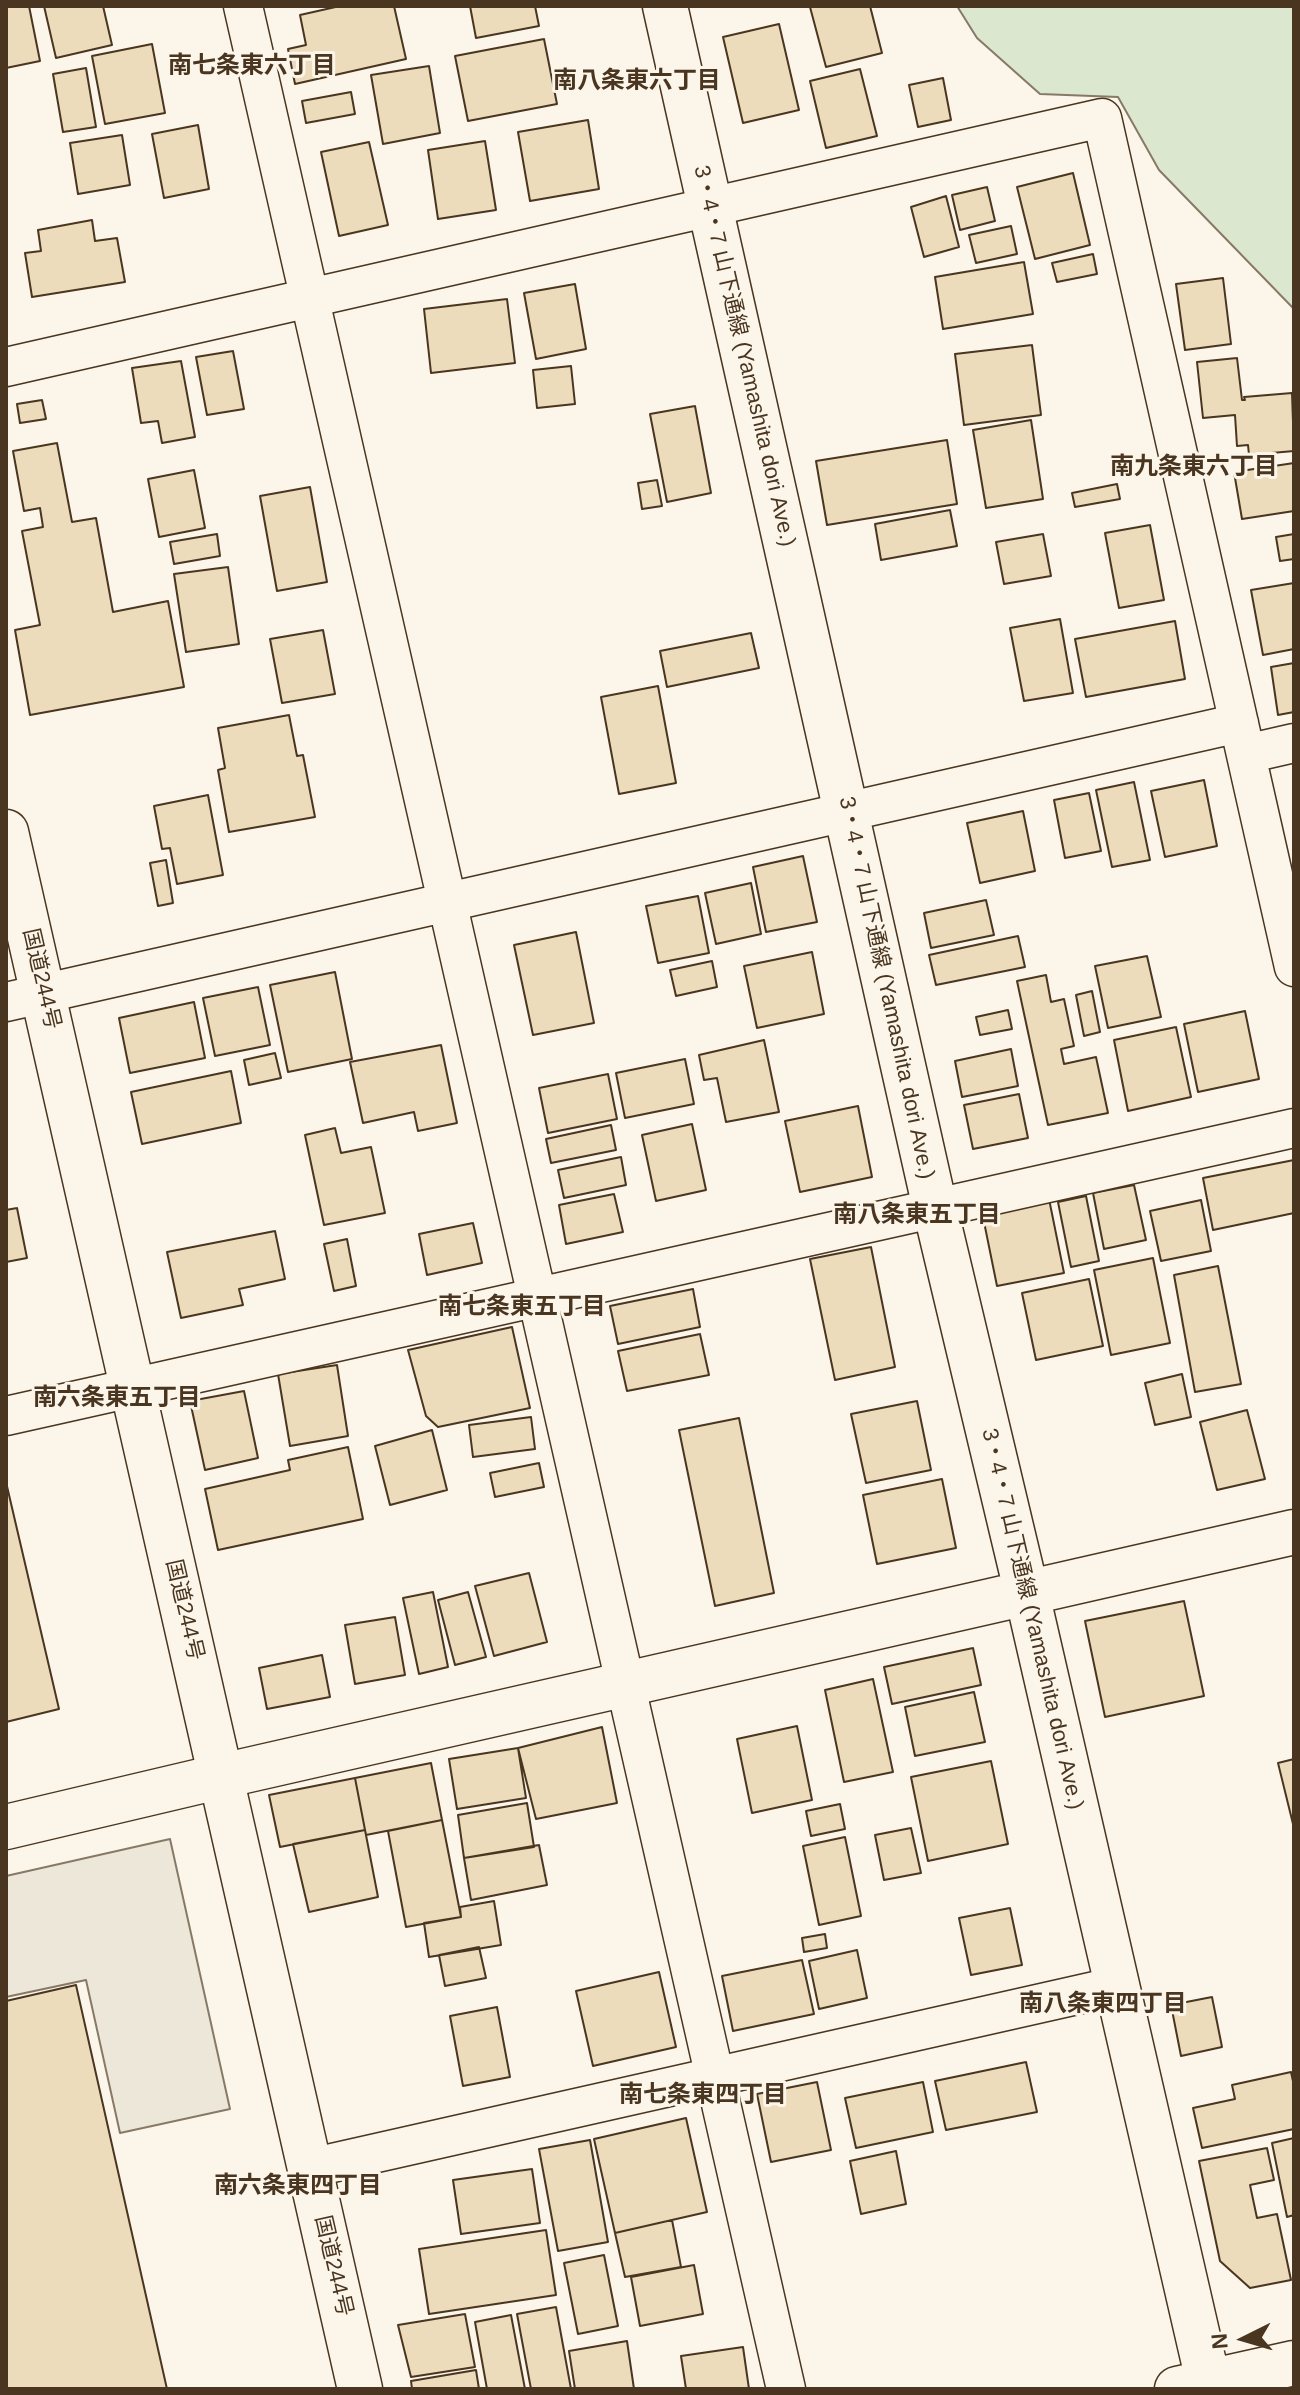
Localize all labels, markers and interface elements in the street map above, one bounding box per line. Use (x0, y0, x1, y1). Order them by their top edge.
district label: 南七条東六丁目 (168, 52, 336, 80)
district label: 南八条東六丁目 (553, 67, 721, 95)
street label: 3・4・7 山下通線 (Yamashita dori Ave.) (687, 163, 801, 549)
district label: 南九条東六丁目 (1110, 453, 1278, 481)
street label: 3・4・7 山下通線 (Yamashita dori Ave.) (833, 794, 939, 1182)
street label: 国道244号 (17, 926, 65, 1032)
district label: 南八条東五丁目 (833, 1201, 1001, 1229)
district label: 南七条東五丁目 (438, 1293, 606, 1321)
district label: 南六条東五丁目 (33, 1384, 201, 1412)
street label: 3・4・7 山下通線 (Yamashita dori Ave.) (975, 1426, 1089, 1812)
street label: 国道244号 (160, 1557, 208, 1663)
district label: 南八条東四丁目 (1019, 1990, 1187, 2018)
district label: 南七条東四丁目 (619, 2081, 787, 2109)
district label: 南六条東四丁目 (214, 2172, 382, 2200)
street label: 国道244号 (309, 2213, 357, 2319)
north arrow (1204, 2299, 1284, 2379)
text: N (1206, 2332, 1233, 2350)

